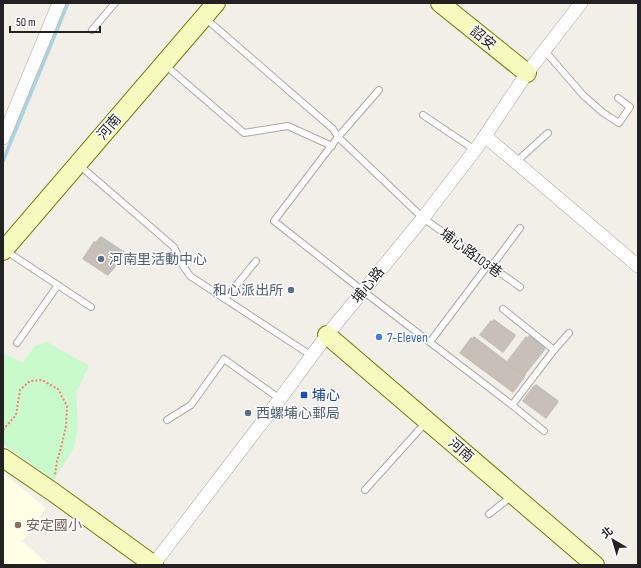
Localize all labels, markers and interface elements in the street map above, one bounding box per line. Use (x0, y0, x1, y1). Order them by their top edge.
scale bar (10, 8, 100, 34)
text: 50 m (16, 15, 36, 30)
street label: 詔安 (467, 23, 499, 53)
street label: 河南 (93, 111, 125, 143)
street label: 埔心路103巷 (436, 225, 506, 281)
place label: 河南里活動中心 (109, 251, 207, 268)
marker: 河南里活動中心 (96, 254, 106, 264)
street label: 埔心路 (348, 263, 388, 307)
place label: 和心派出所 (213, 282, 283, 299)
marker: 和心派出所 (286, 285, 296, 295)
place label: 7-Eleven (387, 329, 428, 346)
marker: 7-Eleven (374, 332, 384, 342)
place label: 埔心 (312, 387, 340, 404)
marker: 埔心 (299, 390, 309, 400)
place label: 西螺埔心郵局 (256, 405, 340, 422)
marker: 西螺埔心郵局 (243, 408, 253, 418)
street label: 河南 (445, 434, 477, 466)
place label: 安定國小 (26, 517, 82, 534)
marker: 安定國小 (13, 520, 23, 530)
north arrow (593, 520, 633, 560)
text: 北 (599, 524, 615, 541)

